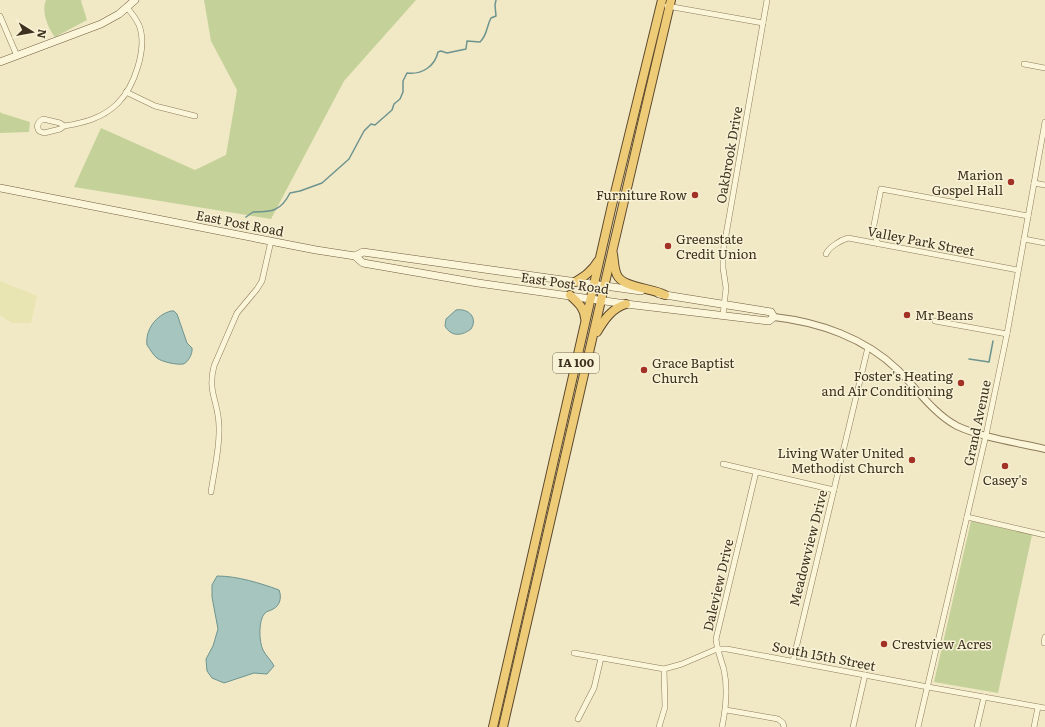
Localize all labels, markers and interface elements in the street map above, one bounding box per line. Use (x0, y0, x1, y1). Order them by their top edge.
north arrow (12, 12, 52, 52)
text: N (34, 28, 52, 40)
street label: Oakbrook Drive (711, 105, 746, 205)
place label: Marion Gospel Hall (932, 165, 1004, 199)
marker: Marion Gospel Hall (1006, 177, 1016, 187)
place label: Furniture Row (596, 185, 688, 204)
marker: Furniture Row (690, 190, 700, 200)
street label: East Post Road (195, 205, 286, 240)
street label: Valley Park Street (866, 221, 977, 260)
place label: Greenstate Credit Union (676, 229, 757, 263)
marker: Greenstate Credit Union (663, 241, 673, 251)
street label: East Post Road (520, 267, 611, 298)
place label: Mr Beans (915, 305, 973, 324)
marker: Mr Beans (902, 310, 912, 320)
road number: IA 100 (553, 353, 599, 373)
place label: Grace Baptist Church (652, 353, 735, 387)
marker: Grace Baptist Church (639, 365, 649, 375)
place label: Foster's Heating and Air Conditioning (822, 366, 954, 400)
marker: Foster's Heating and Air Conditioning (956, 378, 966, 388)
street label: Grand Avenue (958, 378, 995, 468)
place label: Living Water United Methodist Church (777, 443, 904, 477)
marker: Living Water United Methodist Church (907, 455, 917, 465)
marker: Casey's (1000, 461, 1010, 471)
place label: Casey's (983, 470, 1027, 489)
street label: Meadowview Drive (784, 487, 831, 608)
street label: Daleview Drive (698, 537, 737, 633)
place label: Crestview Acres (892, 634, 992, 653)
street label: South 15th Street (771, 636, 878, 675)
marker: Crestview Acres (879, 639, 889, 649)

